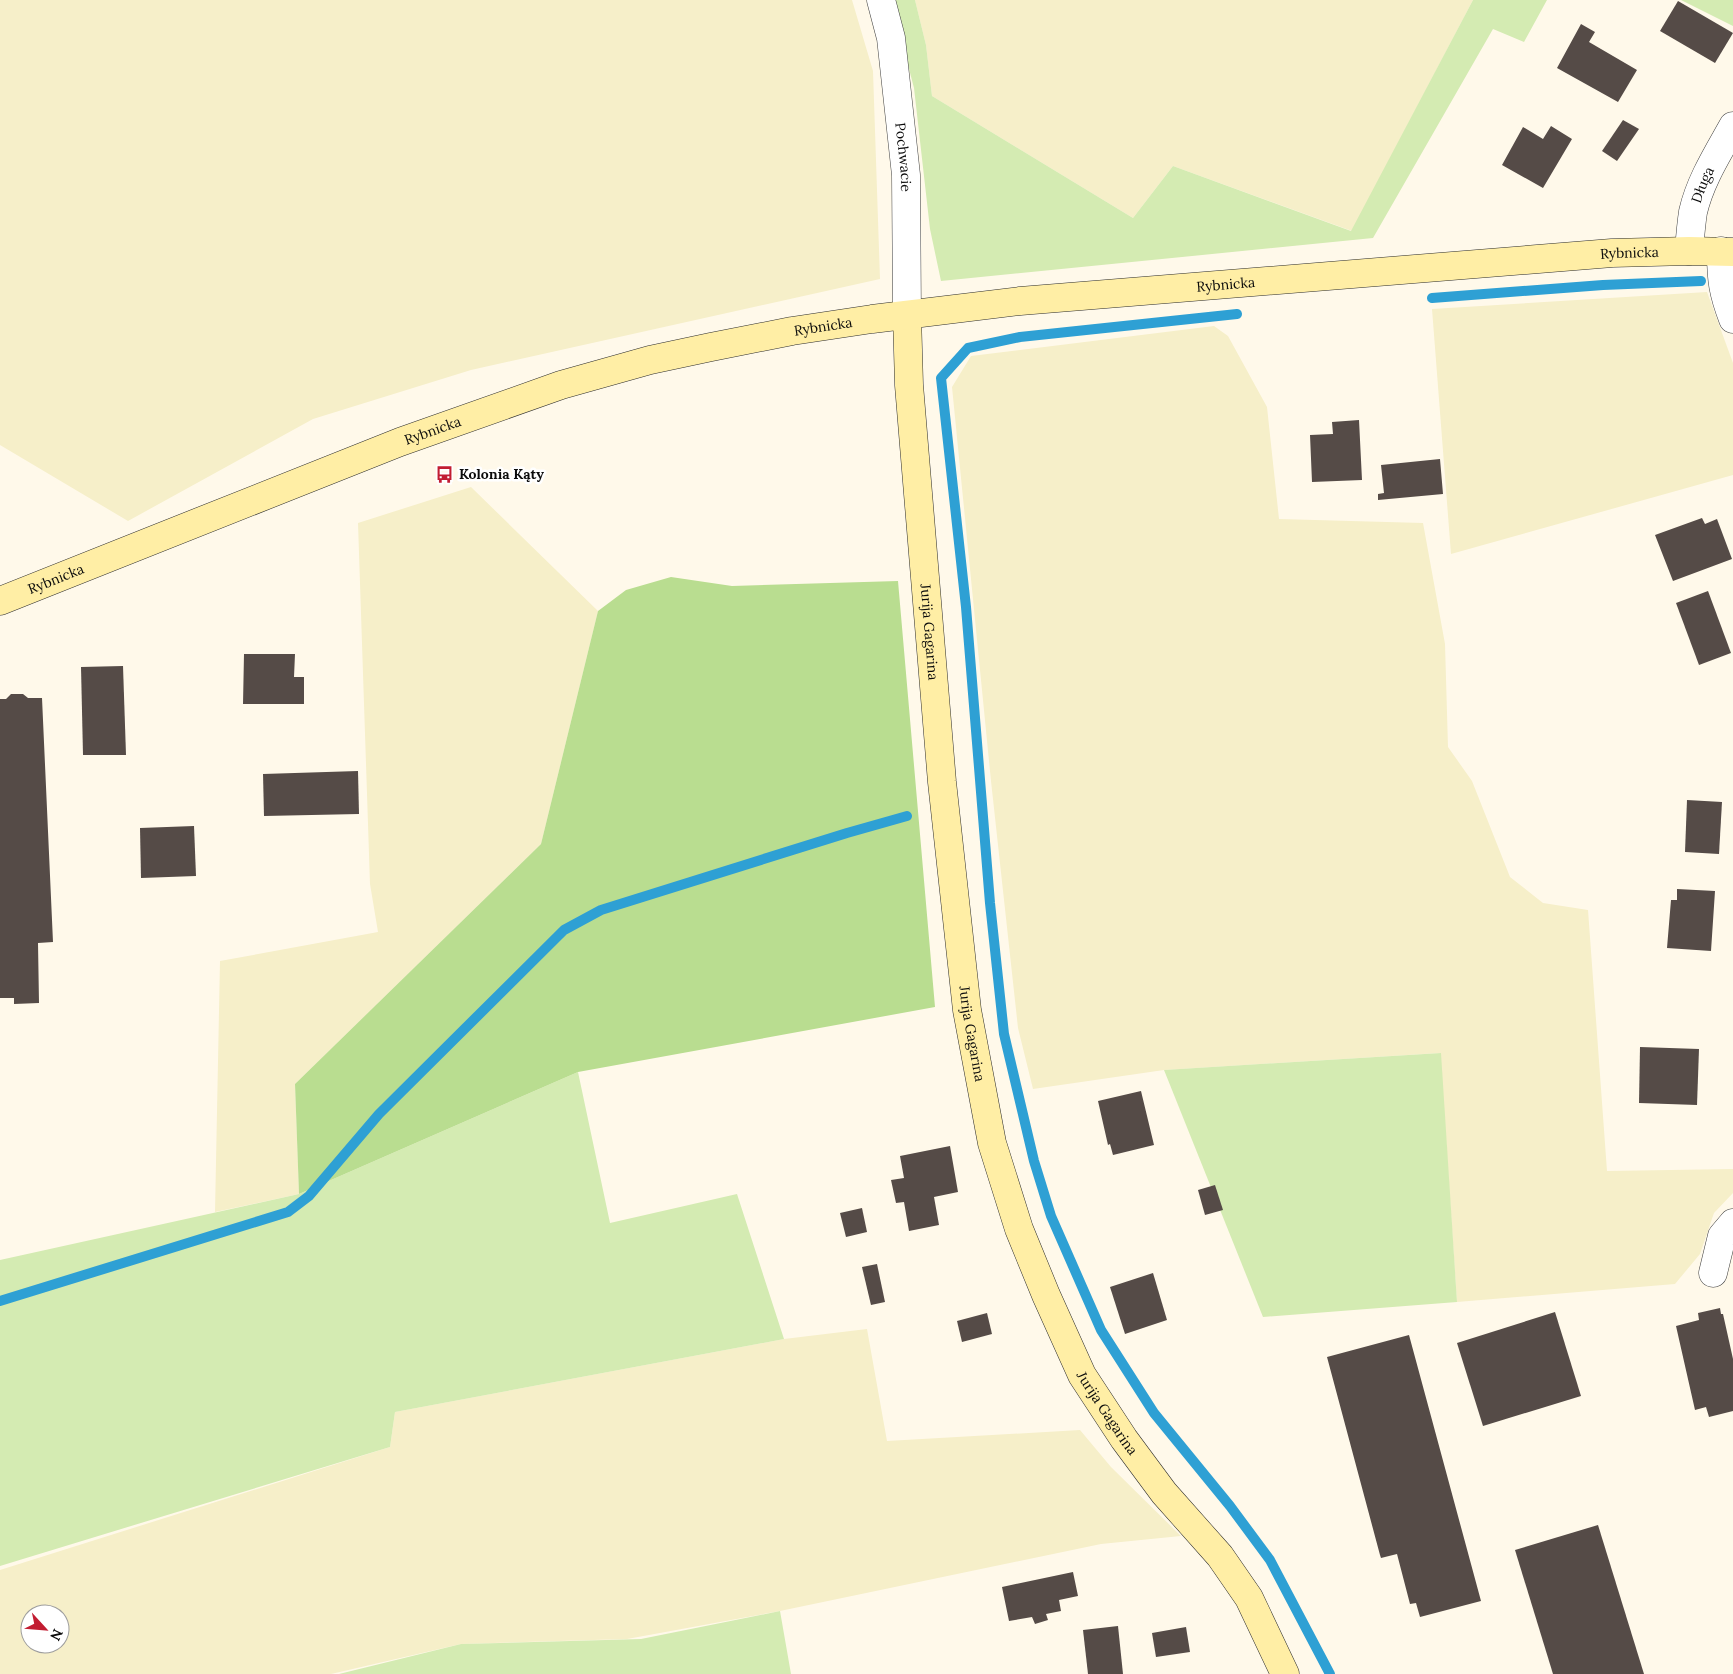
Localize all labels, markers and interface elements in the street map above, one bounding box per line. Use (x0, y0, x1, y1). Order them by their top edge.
street label: Pochwacie (891, 121, 915, 192)
street label: Długa (1687, 164, 1718, 205)
street label: Rybnicka (1599, 243, 1659, 263)
street label: Rybnicka (1196, 273, 1256, 296)
street label: Rybnicka (793, 313, 853, 340)
street label: Rybnicka (402, 412, 463, 449)
bus stop icon: Kolonia Kąty (435, 464, 455, 484)
place label: Kolonia Kąty (459, 465, 544, 483)
street label: Rybnicka (25, 560, 86, 598)
street label: Jurija Gagarina (916, 582, 943, 681)
street label: Jurija Gagarina (955, 984, 989, 1083)
street label: Jurija Gagarina (1072, 1368, 1142, 1458)
north arrow (20, 1604, 70, 1654)
text: N (46, 1626, 67, 1644)

